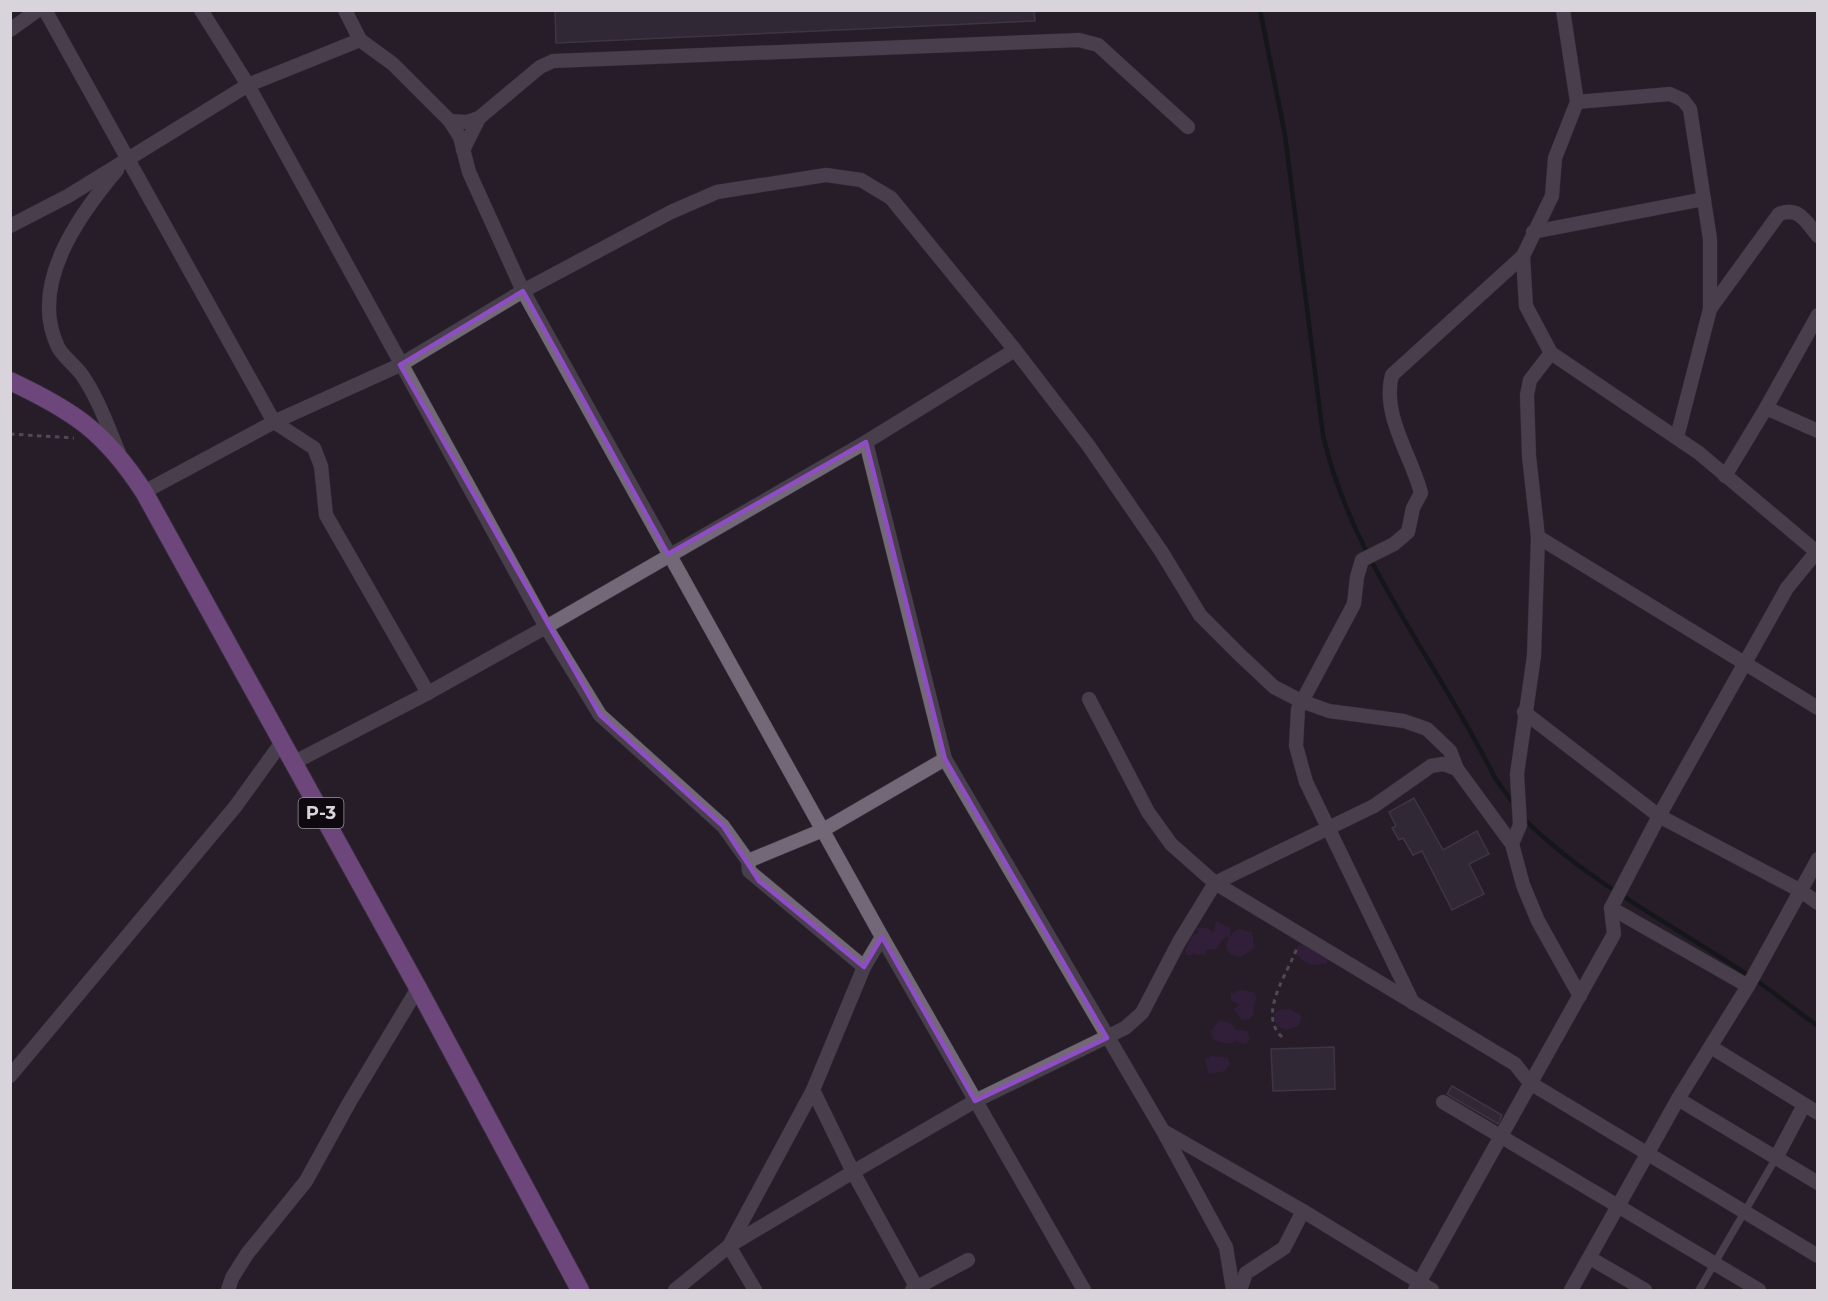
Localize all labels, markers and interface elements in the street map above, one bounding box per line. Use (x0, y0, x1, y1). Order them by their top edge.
road number: P-3 (298, 798, 344, 828)

